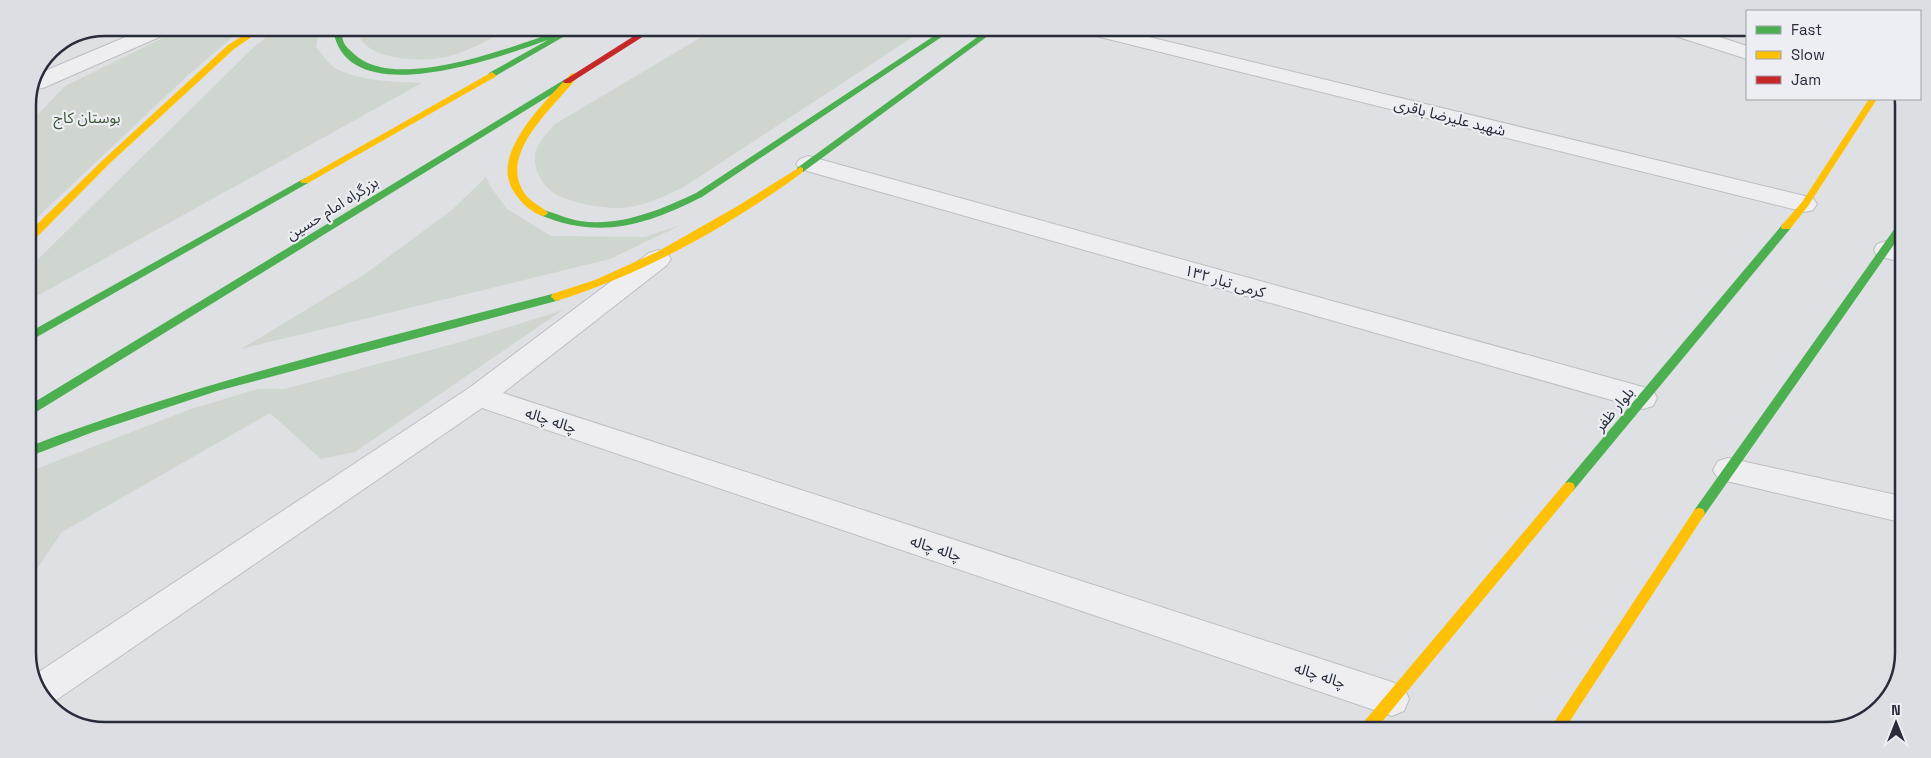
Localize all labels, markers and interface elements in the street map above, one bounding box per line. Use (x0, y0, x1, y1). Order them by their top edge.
legend (1746, 10, 1921, 100)
text: Fast (1791, 20, 1822, 39)
text: Slow (1791, 45, 1825, 64)
text: Jam (1791, 70, 1821, 89)
street label: شهید علیرضا باقری (1392, 94, 1508, 140)
park label: بوستان کاج (53, 108, 121, 130)
street label: بزرگراه امام حسین (282, 172, 383, 246)
street label: کرمی تبار ۱۳۲ (1182, 260, 1268, 302)
street label: بلوار ظفر (1589, 383, 1638, 436)
street label: چاله چاله (523, 403, 579, 438)
street label: چاله چاله (908, 531, 964, 566)
street label: چاله چاله (1292, 658, 1348, 693)
north arrow (1871, 698, 1921, 748)
text: N (1891, 701, 1901, 719)

